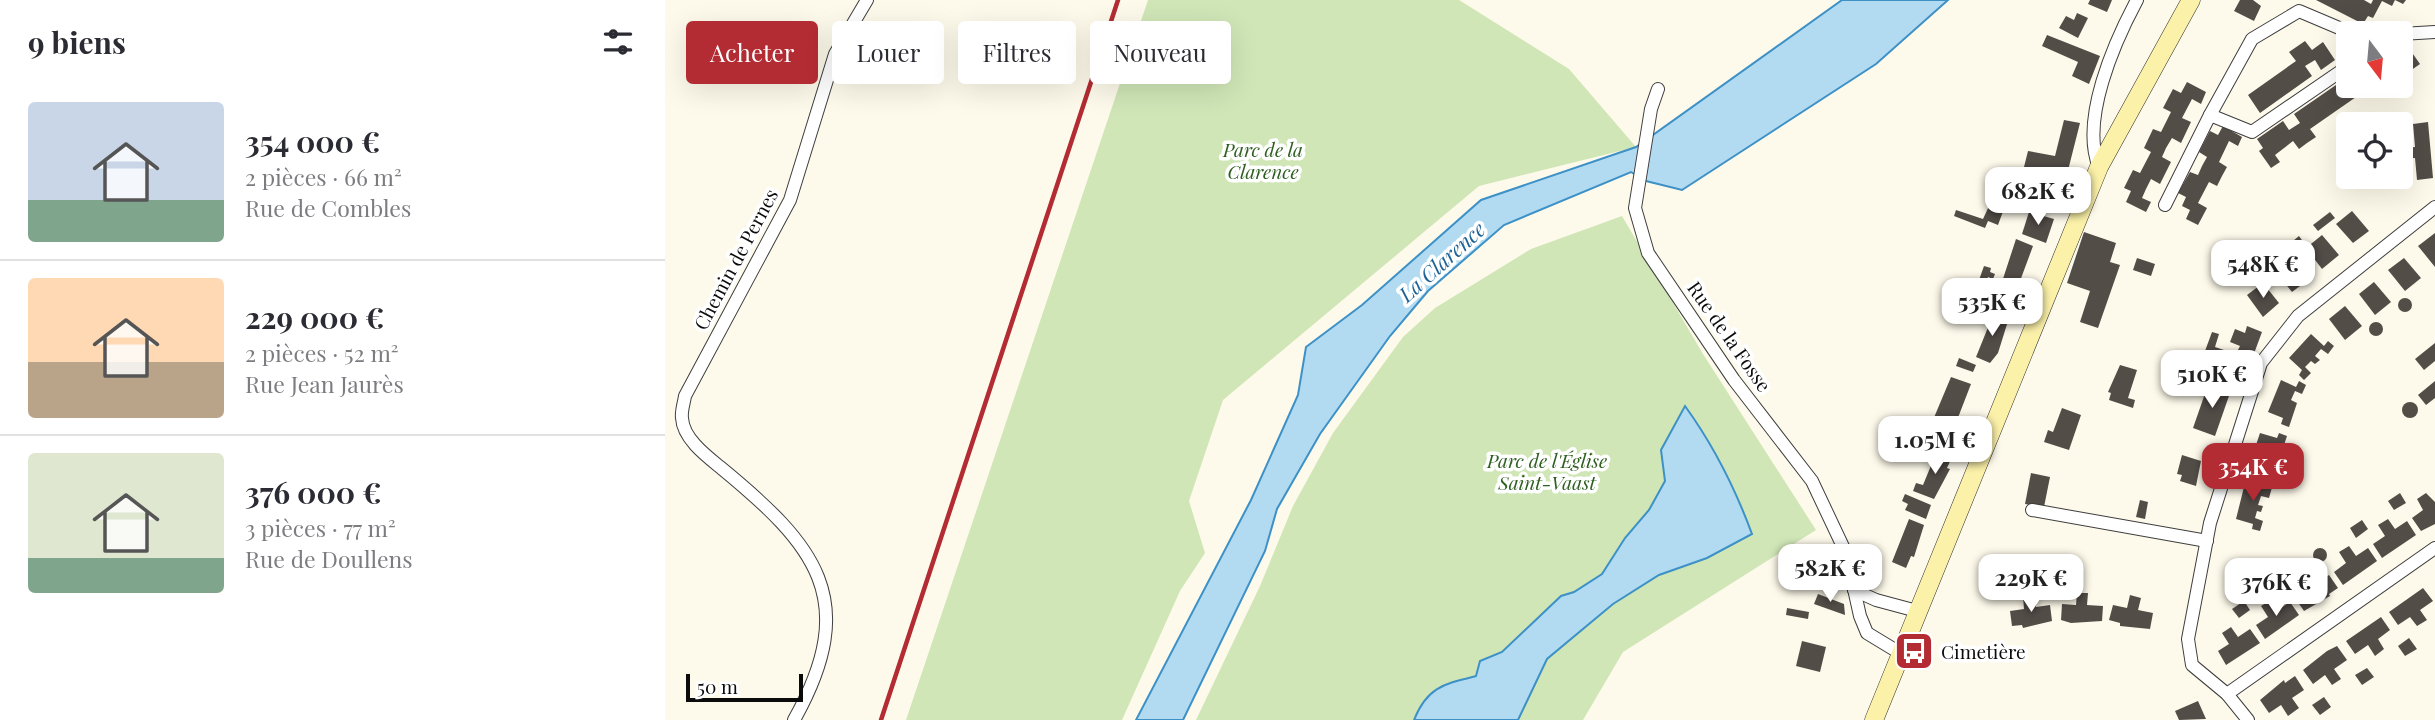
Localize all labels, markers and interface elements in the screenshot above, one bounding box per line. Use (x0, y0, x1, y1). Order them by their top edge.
chip: Acheter (686, 21, 818, 84)
chip: Louer (832, 21, 944, 84)
chip: Filtres (958, 21, 1076, 84)
chip: Nouveau (1090, 21, 1231, 84)
north arrow (2336, 21, 2413, 98)
map controls (2336, 21, 2413, 189)
text: 9 biens (28, 22, 126, 62)
icon: filters (599, 23, 637, 61)
button: locate (2336, 112, 2413, 189)
text: 354 000 € (245, 121, 380, 161)
icon: home (84, 130, 168, 214)
park label: Parc de la Clarence (1222, 136, 1303, 184)
text: 2 pièces · 66 m² (245, 161, 402, 192)
pin: 682K € (1981, 168, 2095, 227)
text: 682K € (2001, 174, 2075, 205)
street label: Chemin de Pernes (687, 184, 783, 334)
text: Rue de Combles (245, 192, 411, 223)
water label: La Clarence (1391, 215, 1490, 308)
pin: 548K € (2206, 240, 2320, 300)
text: 548K € (2227, 247, 2299, 278)
street label: Rue de la Fosse (1682, 276, 1778, 396)
pin: 535K € (1935, 278, 2049, 338)
text: 535K € (1958, 285, 2026, 316)
text: 229 000 € (245, 297, 384, 337)
icon: home (84, 306, 168, 390)
text: 2 pièces · 52 m² (245, 337, 399, 368)
pin: 510K € (2155, 350, 2269, 410)
text: 510K € (2177, 357, 2247, 388)
text: Rue Jean Jaurès (245, 368, 404, 399)
pin: 1.05M € (1870, 416, 2000, 476)
text: 1.05M € (1894, 423, 1976, 454)
pin: 354K € (2196, 444, 2310, 503)
park label: Parc de l'Église Saint-Vaast (1486, 447, 1607, 495)
text: 354K € (2218, 450, 2288, 481)
text: 376 000 € (245, 472, 381, 512)
icon: home (84, 481, 168, 565)
text: 3 pièces · 77 m² (245, 512, 396, 543)
text: Rue de Doullens (245, 543, 413, 574)
pin: 582K € (1773, 544, 1887, 604)
text: 582K € (1794, 551, 1866, 582)
pin: 229K € (1974, 554, 2088, 614)
pin: 376K € (2219, 558, 2333, 618)
text: 229K € (1994, 561, 2068, 592)
text: 376K € (2241, 565, 2311, 596)
bus stop icon: Cimetière (1893, 630, 1935, 672)
place label: Cimetière (1941, 638, 2026, 664)
scale bar (686, 671, 803, 703)
text: 50 m (697, 673, 738, 699)

